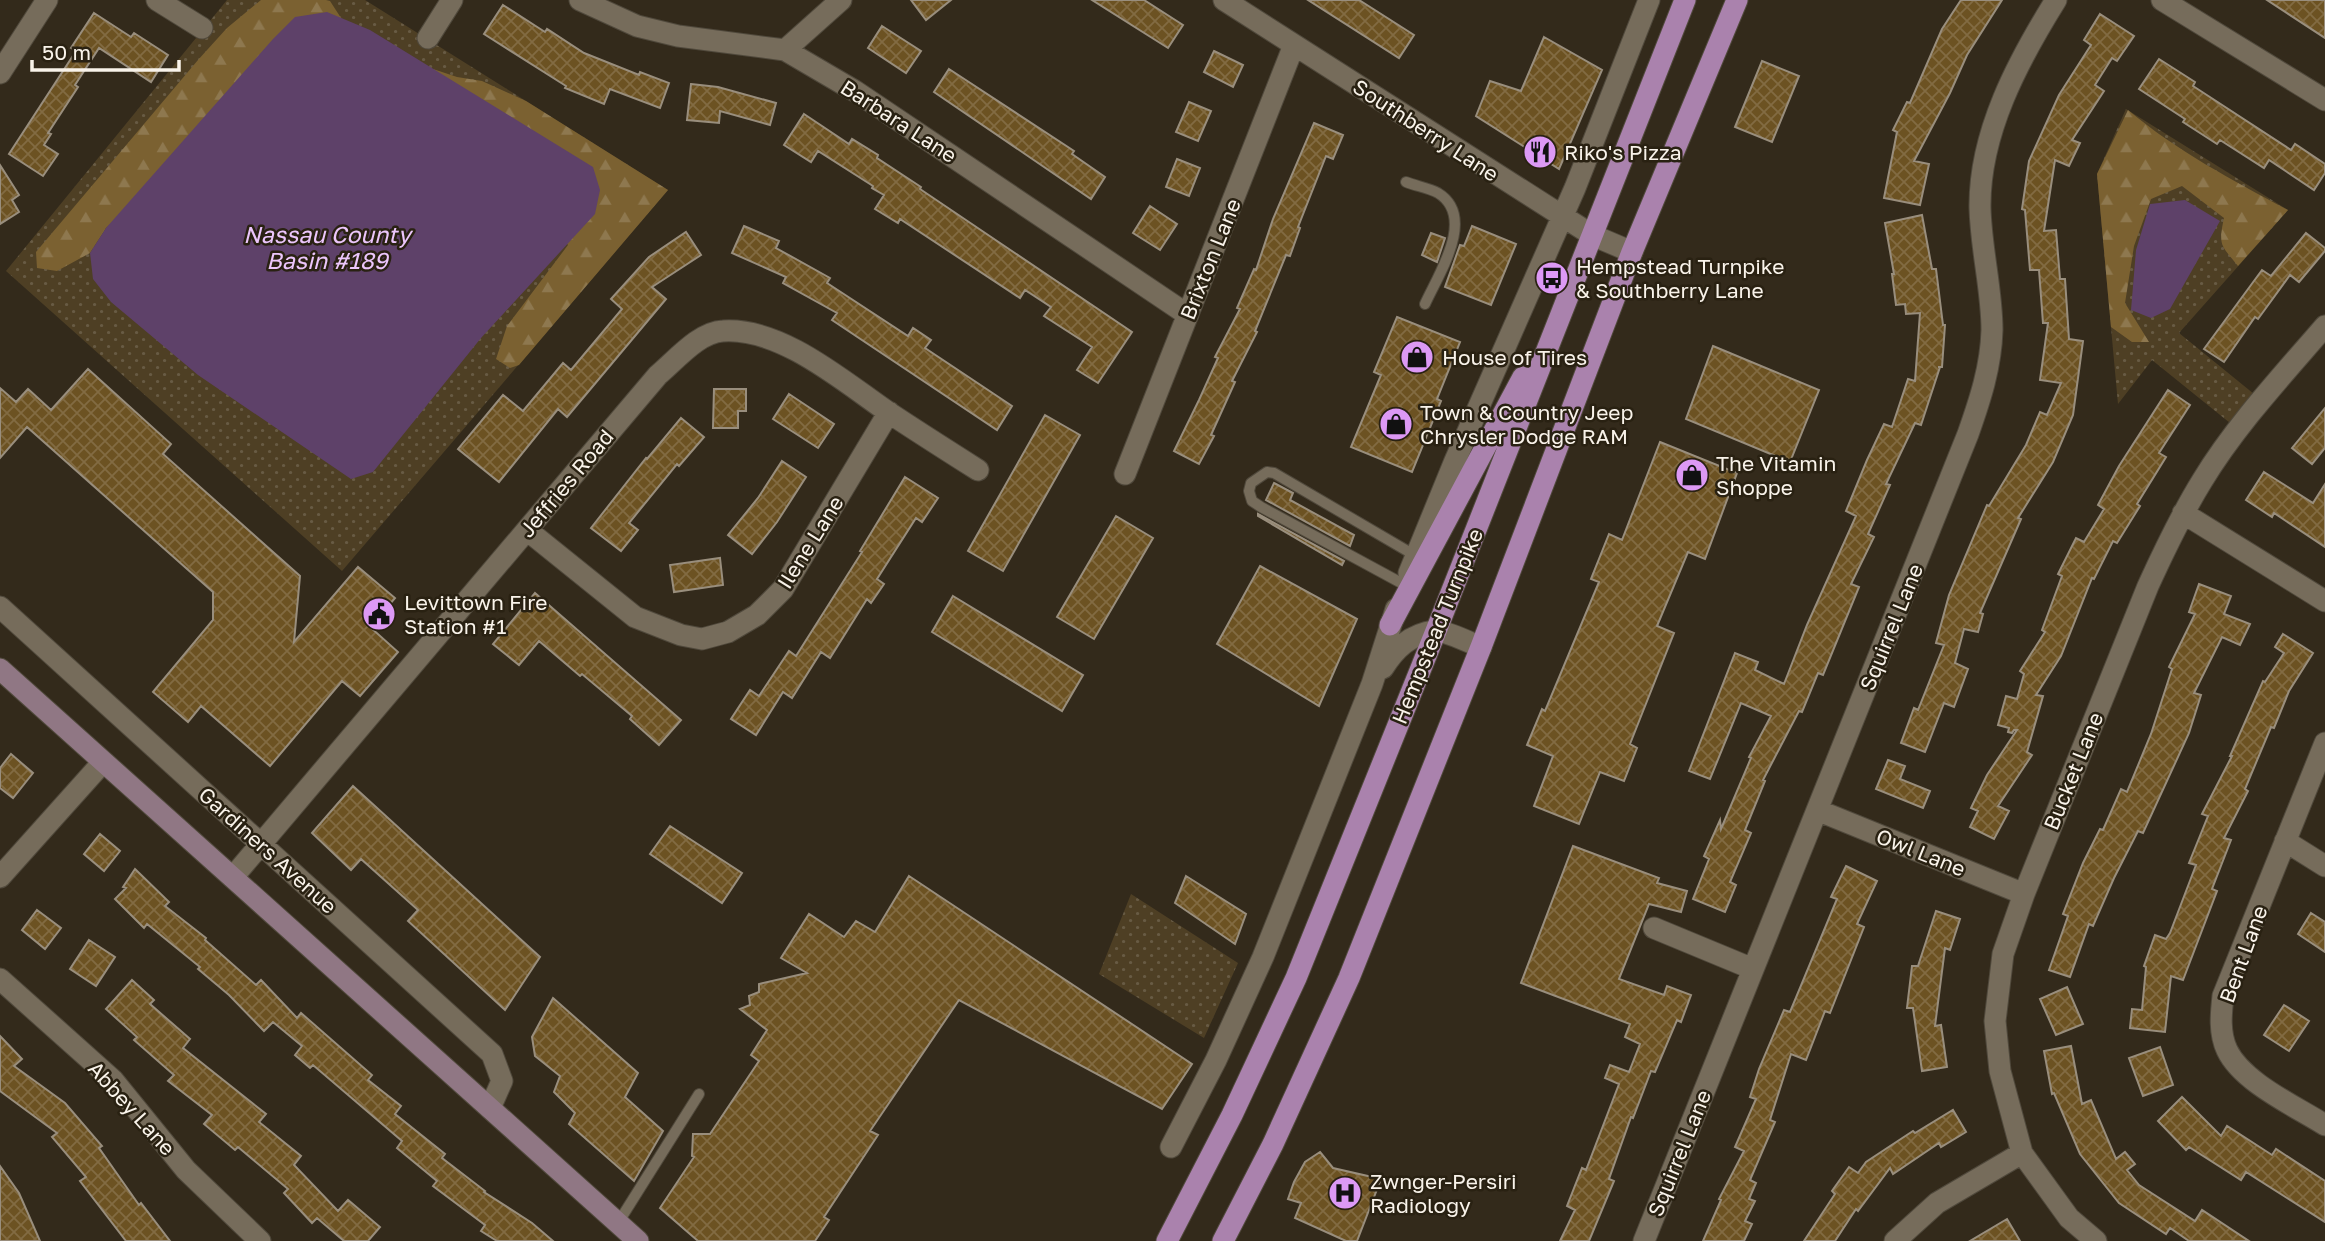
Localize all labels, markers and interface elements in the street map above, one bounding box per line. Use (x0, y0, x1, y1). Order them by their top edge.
scale bar (32, 28, 178, 72)
text: 50 m (42, 39, 91, 65)
street label: Southberry Lane (1348, 73, 1504, 187)
street label: Barbara Lane (836, 74, 962, 168)
restaurant icon: Riko's Pizza (1521, 133, 1559, 171)
place label: Riko's Pizza (1564, 139, 1682, 165)
street label: Brixton Lane (1174, 195, 1246, 323)
water label: Nassau County Basin #189 (243, 220, 414, 274)
place label: Hempstead Turnpike & Southberry Lane (1576, 253, 1785, 303)
bus stop icon: Hempstead Turnpike & Southberry Lane (1533, 259, 1571, 297)
shop icon: House of Tires (1398, 338, 1436, 376)
place label: House of Tires (1442, 344, 1587, 370)
place label: Town & Country Jeep Chrysler Dodge RAM (1420, 399, 1633, 449)
shop icon: Town & Country Jeep Chrysler Dodge RAM (1377, 405, 1415, 443)
street label: Jeffries Road (513, 424, 619, 542)
place label: The Vitamin Shoppe (1716, 450, 1836, 500)
shop icon: The Vitamin Shoppe (1673, 456, 1711, 494)
street label: Ilene Lane (771, 491, 849, 593)
street label: Hempstead Turnpike (1386, 524, 1488, 728)
street label: Squirrel Lane (1854, 560, 1928, 694)
place label: Levittown Fire Station #1 (404, 589, 547, 639)
public building icon: Levittown Fire Station #1 (360, 595, 398, 633)
street label: Bucket Lane (2038, 708, 2108, 834)
street label: Gardiners Avenue (194, 781, 342, 919)
street label: Owl Lane (1873, 822, 1969, 882)
street label: Bent Lane (2213, 902, 2273, 1006)
street label: Abbey Lane (83, 1056, 181, 1160)
street label: Squirrel Lane (1642, 1086, 1716, 1220)
place label: Zwnger-Persiri Radiology (1370, 1168, 1517, 1218)
hospital icon: Zwnger-Persiri Radiology (1326, 1174, 1364, 1212)

